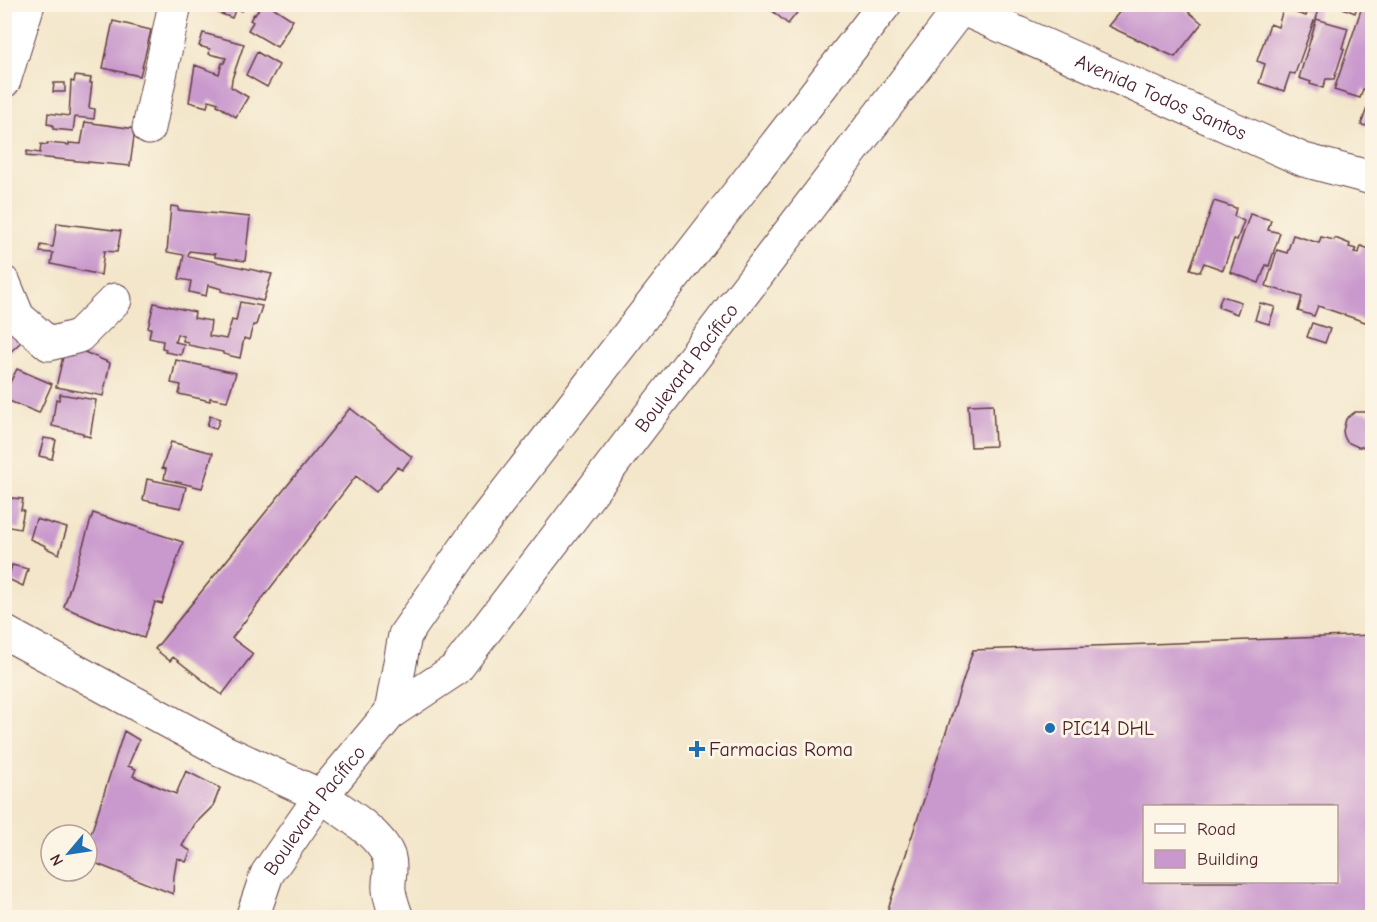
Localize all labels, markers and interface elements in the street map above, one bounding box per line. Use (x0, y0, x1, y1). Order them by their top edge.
street label: Avenida Todos Santos (1072, 49, 1250, 145)
street label: Boulevard Pacífico (630, 299, 743, 437)
place label: PIC14 DHL (1062, 717, 1154, 740)
marker: PIC14 DHL (1043, 721, 1057, 735)
place label: Farmacias Roma (709, 738, 853, 761)
street label: Boulevard Pacífico (259, 741, 370, 880)
marker: Farmacias Roma (690, 742, 704, 756)
legend (1143, 805, 1338, 883)
text: Road (1197, 819, 1236, 840)
north arrow (39, 823, 99, 883)
text: Building (1197, 849, 1259, 870)
text: N (46, 851, 67, 869)

